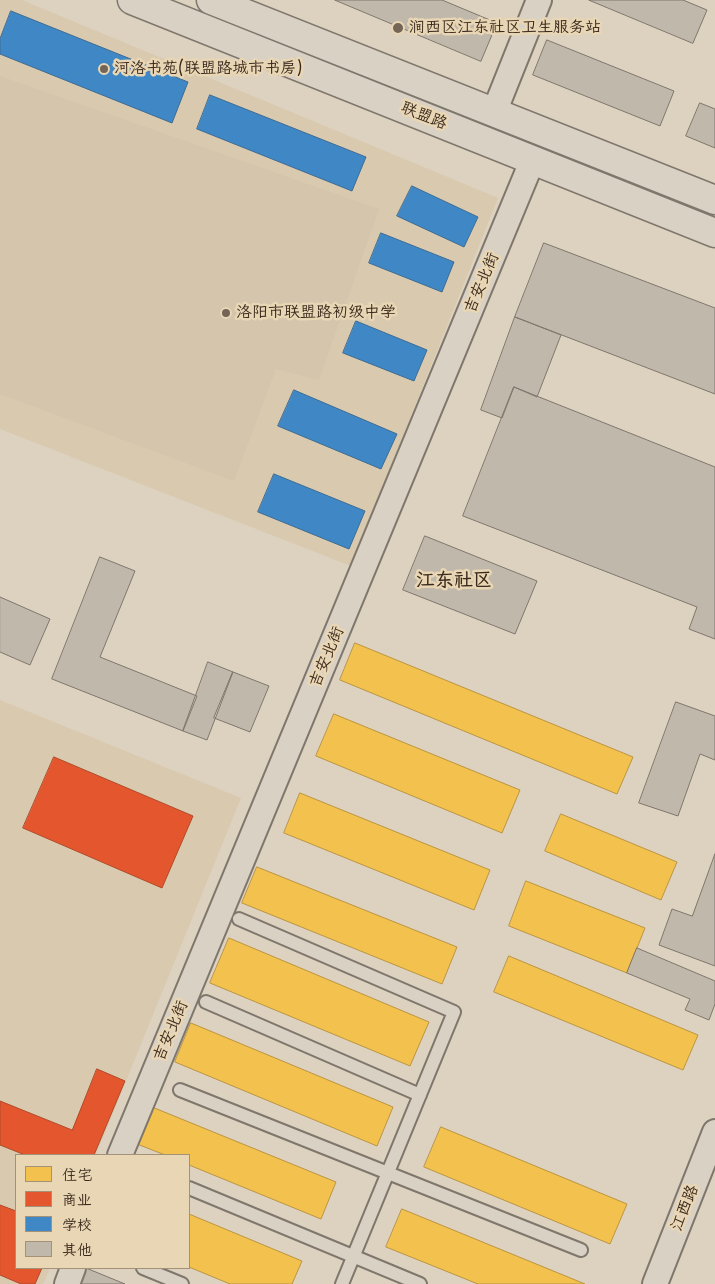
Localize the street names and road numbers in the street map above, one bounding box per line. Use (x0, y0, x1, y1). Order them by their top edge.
street label: 联盟路 (398, 98, 450, 134)
street label: 吉安北街 (461, 250, 503, 316)
street label: 吉安北街 (306, 624, 348, 690)
street label: 吉安北街 (150, 998, 192, 1064)
street label: 江西路 (667, 1182, 703, 1234)

